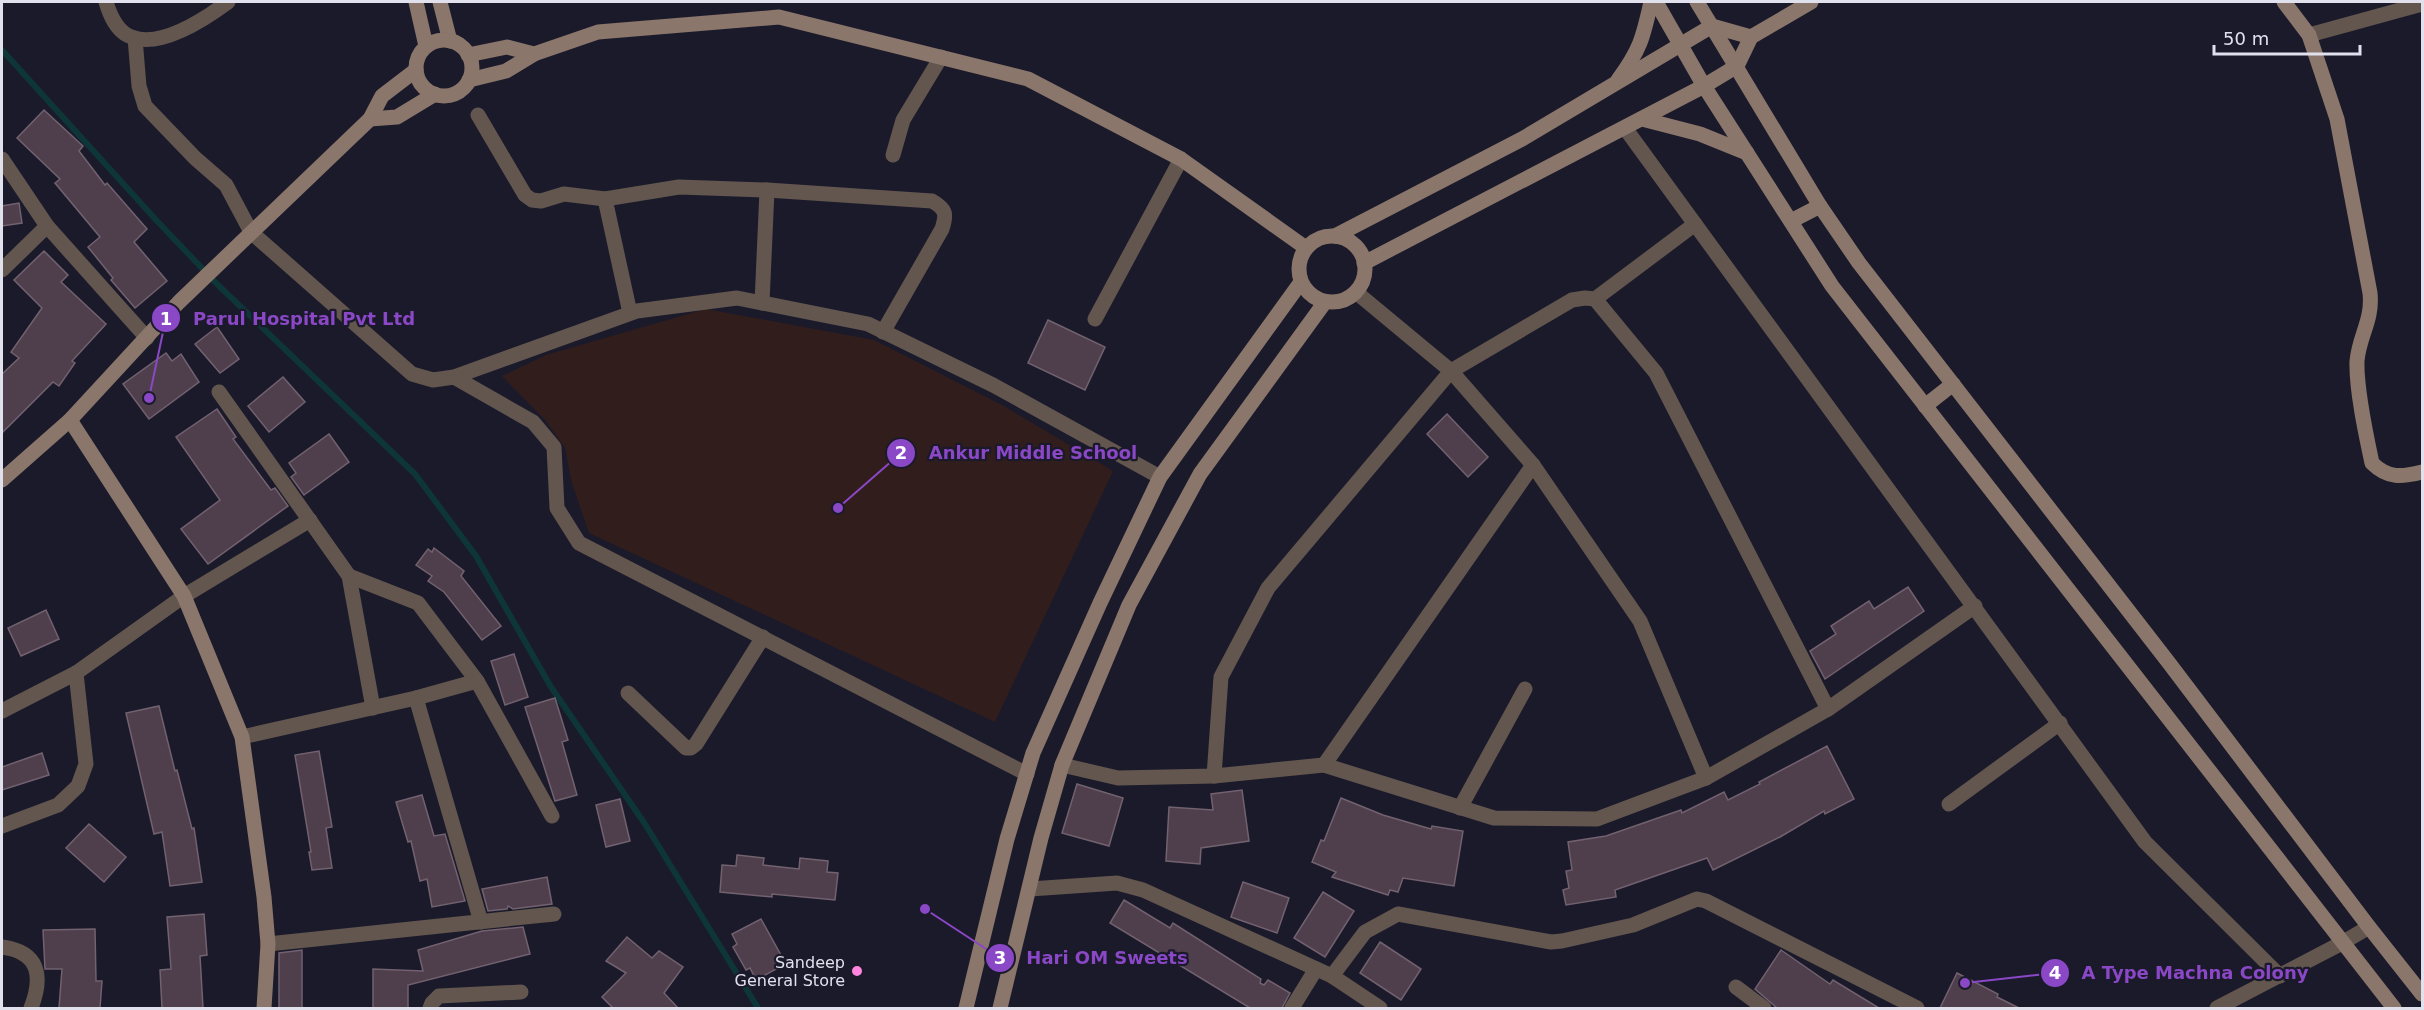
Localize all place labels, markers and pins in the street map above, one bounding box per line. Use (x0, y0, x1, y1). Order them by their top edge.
callout: Parul Hospital Pvt Ltd (151, 300, 427, 336)
callout: Ankur Middle School (886, 435, 1149, 471)
callout: Hari OM Sweets (985, 940, 1200, 976)
place label: Sandeep General Store (735, 953, 845, 990)
callout: A Type Machna Colony (2040, 955, 2320, 991)
marker: Sandeep General Store (850, 964, 864, 978)

